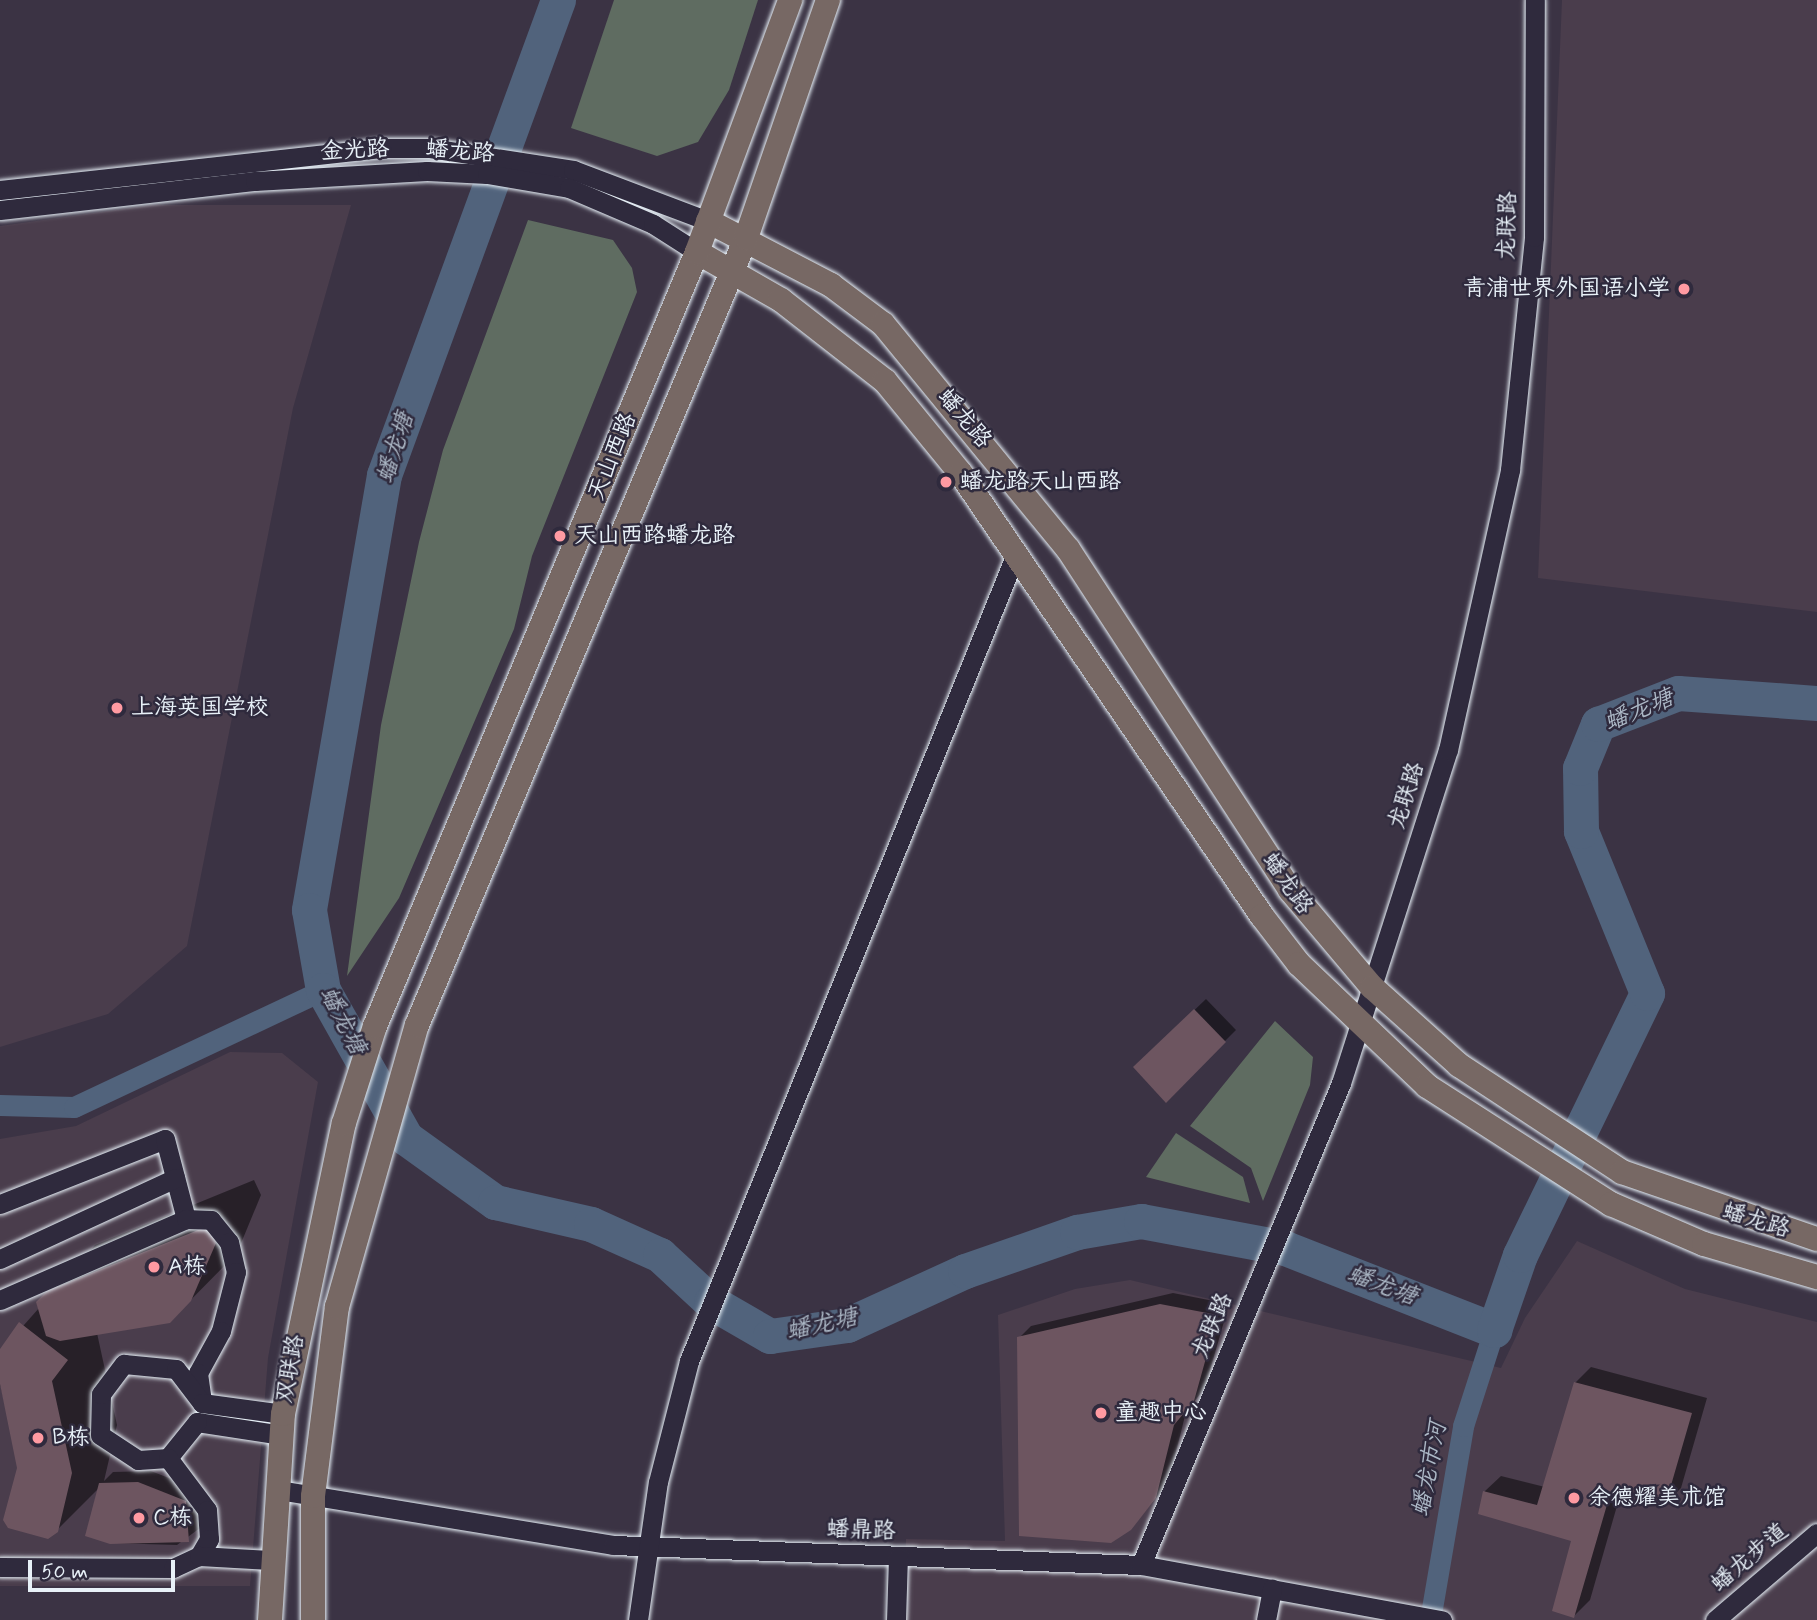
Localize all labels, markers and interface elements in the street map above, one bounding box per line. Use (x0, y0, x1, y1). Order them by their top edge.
street label: 金光路 (320, 135, 390, 167)
street label: 蟠龙路 (424, 135, 496, 169)
street label: 龙联路 (1493, 191, 1523, 261)
place label: 青浦世界外国语小学 (1463, 275, 1670, 303)
marker: 青浦世界外国语小学 (1676, 281, 1692, 297)
street label: 蟠龙路 (931, 384, 997, 454)
water label: 蟠龙塘 (371, 409, 421, 487)
street label: 天山西路 (583, 409, 643, 505)
place label: 蟠龙路天山西路 (960, 468, 1121, 496)
marker: 蟠龙路天山西路 (938, 474, 954, 490)
place label: 天山西路蟠龙路 (574, 522, 735, 550)
marker: 天山西路蟠龙路 (552, 528, 568, 544)
water label: 蟠龙塘 (1600, 684, 1678, 738)
place label: 上海英国学校 (131, 694, 269, 722)
marker: 上海英国学校 (109, 700, 125, 716)
street label: 龙联路 (1383, 759, 1431, 833)
street label: 蟠龙路 (1256, 848, 1318, 920)
water label: 蟠龙塘 (313, 982, 371, 1060)
street label: 蟠龙路 (1719, 1198, 1793, 1244)
place label: A栋 (168, 1253, 206, 1281)
marker: A栋 (146, 1259, 162, 1275)
water label: 蟠龙塘 (1343, 1260, 1421, 1312)
street label: 龙联路 (1187, 1289, 1239, 1363)
water label: 蟠龙塘 (784, 1303, 860, 1347)
street label: 双联路 (271, 1333, 311, 1405)
place label: 童趣中心 (1115, 1399, 1207, 1427)
marker: 童趣中心 (1093, 1405, 1109, 1421)
water label: 蟠龙市河 (1407, 1419, 1453, 1519)
place label: B栋 (52, 1424, 90, 1452)
marker: B栋 (30, 1430, 46, 1446)
place label: 余德耀美术馆 (1588, 1484, 1726, 1512)
marker: 余德耀美术馆 (1566, 1490, 1582, 1506)
place label: C栋 (153, 1504, 192, 1532)
marker: C栋 (131, 1510, 147, 1526)
street label: 蟠鼎路 (826, 1516, 896, 1546)
street label: 蟠龙步道 (1706, 1518, 1794, 1598)
scale bar (32, 1546, 178, 1590)
text: 50 m (41, 1558, 88, 1586)

